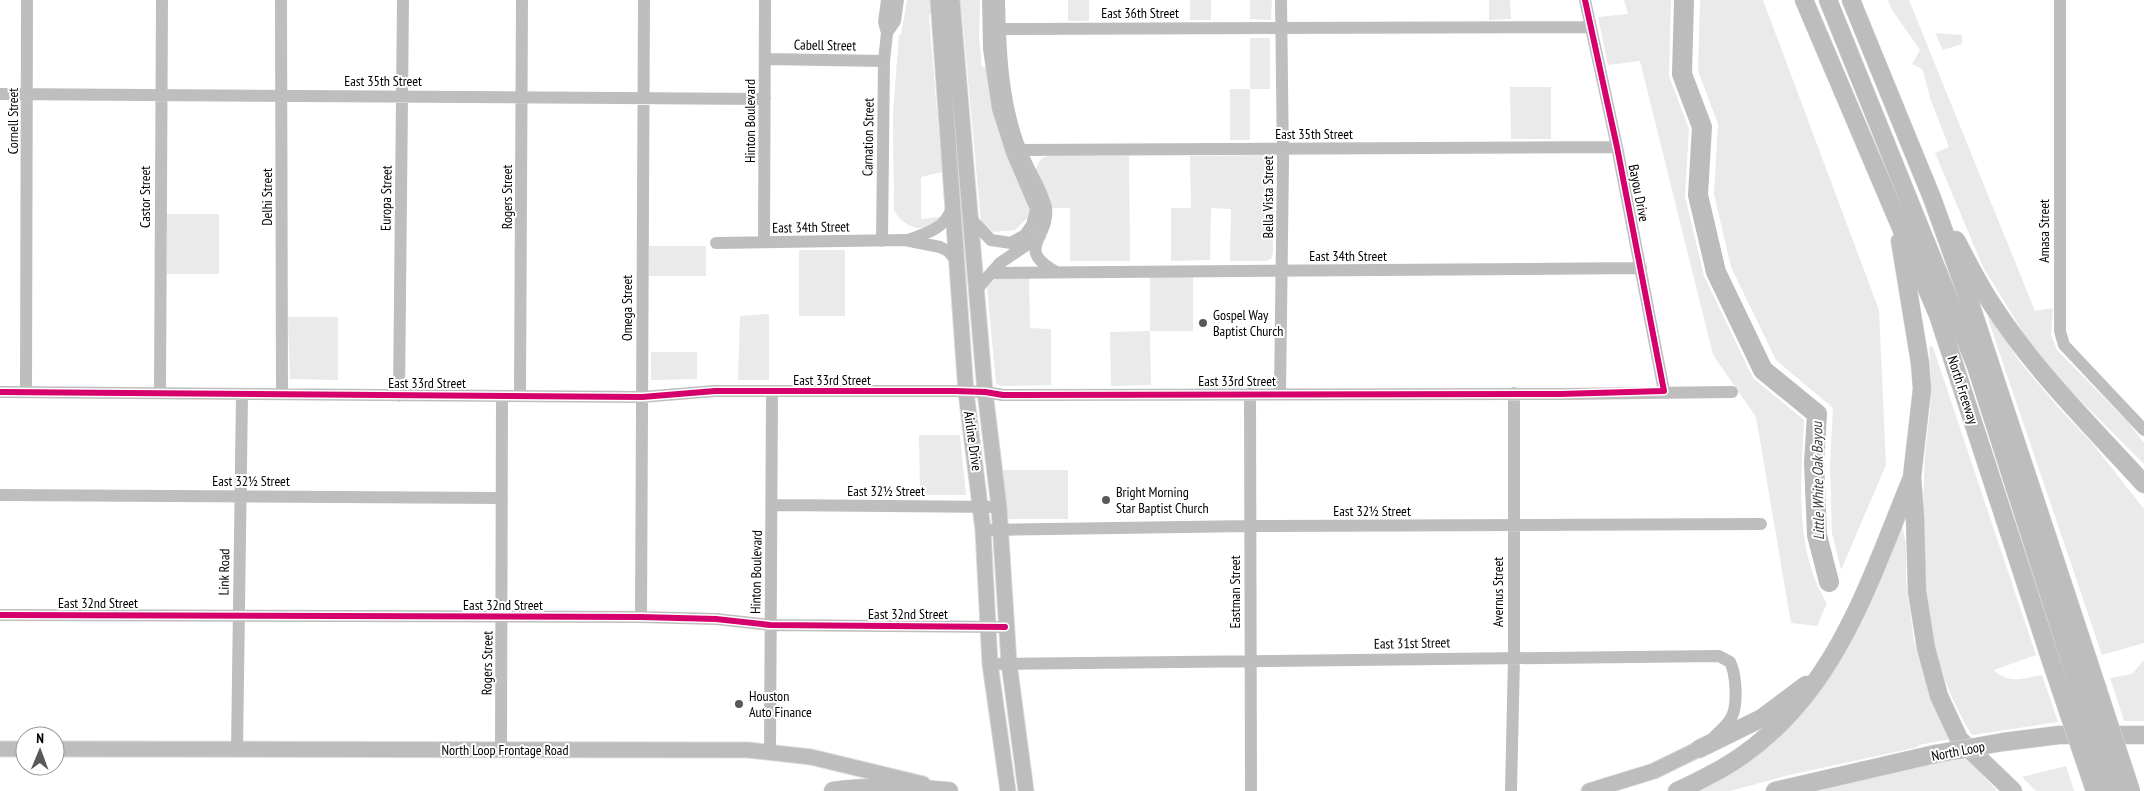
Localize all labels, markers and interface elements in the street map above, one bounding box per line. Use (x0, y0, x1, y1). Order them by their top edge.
street label: East 36th Street (1101, 4, 1179, 22)
street label: Cabell Street (794, 35, 856, 55)
street label: East 35th Street (344, 72, 422, 90)
street label: Hinton Boulevard (741, 79, 759, 163)
street label: Cornell Street (4, 88, 22, 154)
street label: Carnation Street (858, 97, 878, 176)
street label: East 35th Street (1275, 125, 1353, 143)
street label: Bella Vista Street (1259, 155, 1277, 238)
street label: Bayou Drive (1625, 163, 1653, 223)
street label: Europa Street (376, 165, 396, 231)
street label: Rogers Street (498, 165, 516, 229)
street label: Castor Street (136, 166, 154, 228)
street label: Delhi Street (258, 168, 276, 226)
street label: Amasa Street (2035, 199, 2053, 263)
street label: East 34th Street (772, 217, 850, 237)
street label: East 34th Street (1309, 247, 1387, 265)
street label: Omega Street (618, 275, 636, 341)
place label: Gospel Way Baptist Church (1213, 306, 1283, 340)
marker: Gospel Way Baptist Church (1197, 317, 1209, 329)
street label: North Freeway (1943, 354, 1983, 427)
street label: East 33rd Street (793, 371, 871, 389)
street label: East 33rd Street (1198, 372, 1276, 390)
street label: East 33rd Street (388, 374, 466, 392)
street label: Airline Drive (960, 410, 986, 472)
water label: Little White Oak Bayou (1807, 420, 1828, 540)
street label: East 32½ Street (212, 472, 290, 490)
street label: East 32½ Street (847, 482, 925, 500)
place label: Bright Morning Star Baptist Church (1116, 483, 1209, 517)
marker: Bright Morning Star Baptist Church (1100, 494, 1112, 506)
street label: East 32½ Street (1333, 502, 1411, 520)
street label: Hinton Boulevard (746, 530, 766, 614)
street label: Link Road (215, 548, 233, 596)
street label: Eastman Street (1226, 555, 1244, 629)
street label: Avernus Street (1489, 557, 1507, 627)
street label: East 32nd Street (58, 594, 138, 612)
street label: East 32nd Street (463, 596, 543, 614)
street label: East 32nd Street (868, 605, 948, 623)
street label: Rogers Street (477, 630, 497, 695)
street label: East 31st Street (1374, 633, 1450, 653)
place label: Houston Auto Finance (749, 687, 812, 721)
marker: Houston Auto Finance (733, 698, 745, 710)
north arrow (15, 726, 65, 776)
text: N (36, 729, 44, 747)
street label: North Loop (1930, 737, 1986, 765)
street label: North Loop Frontage Road (441, 741, 569, 759)

